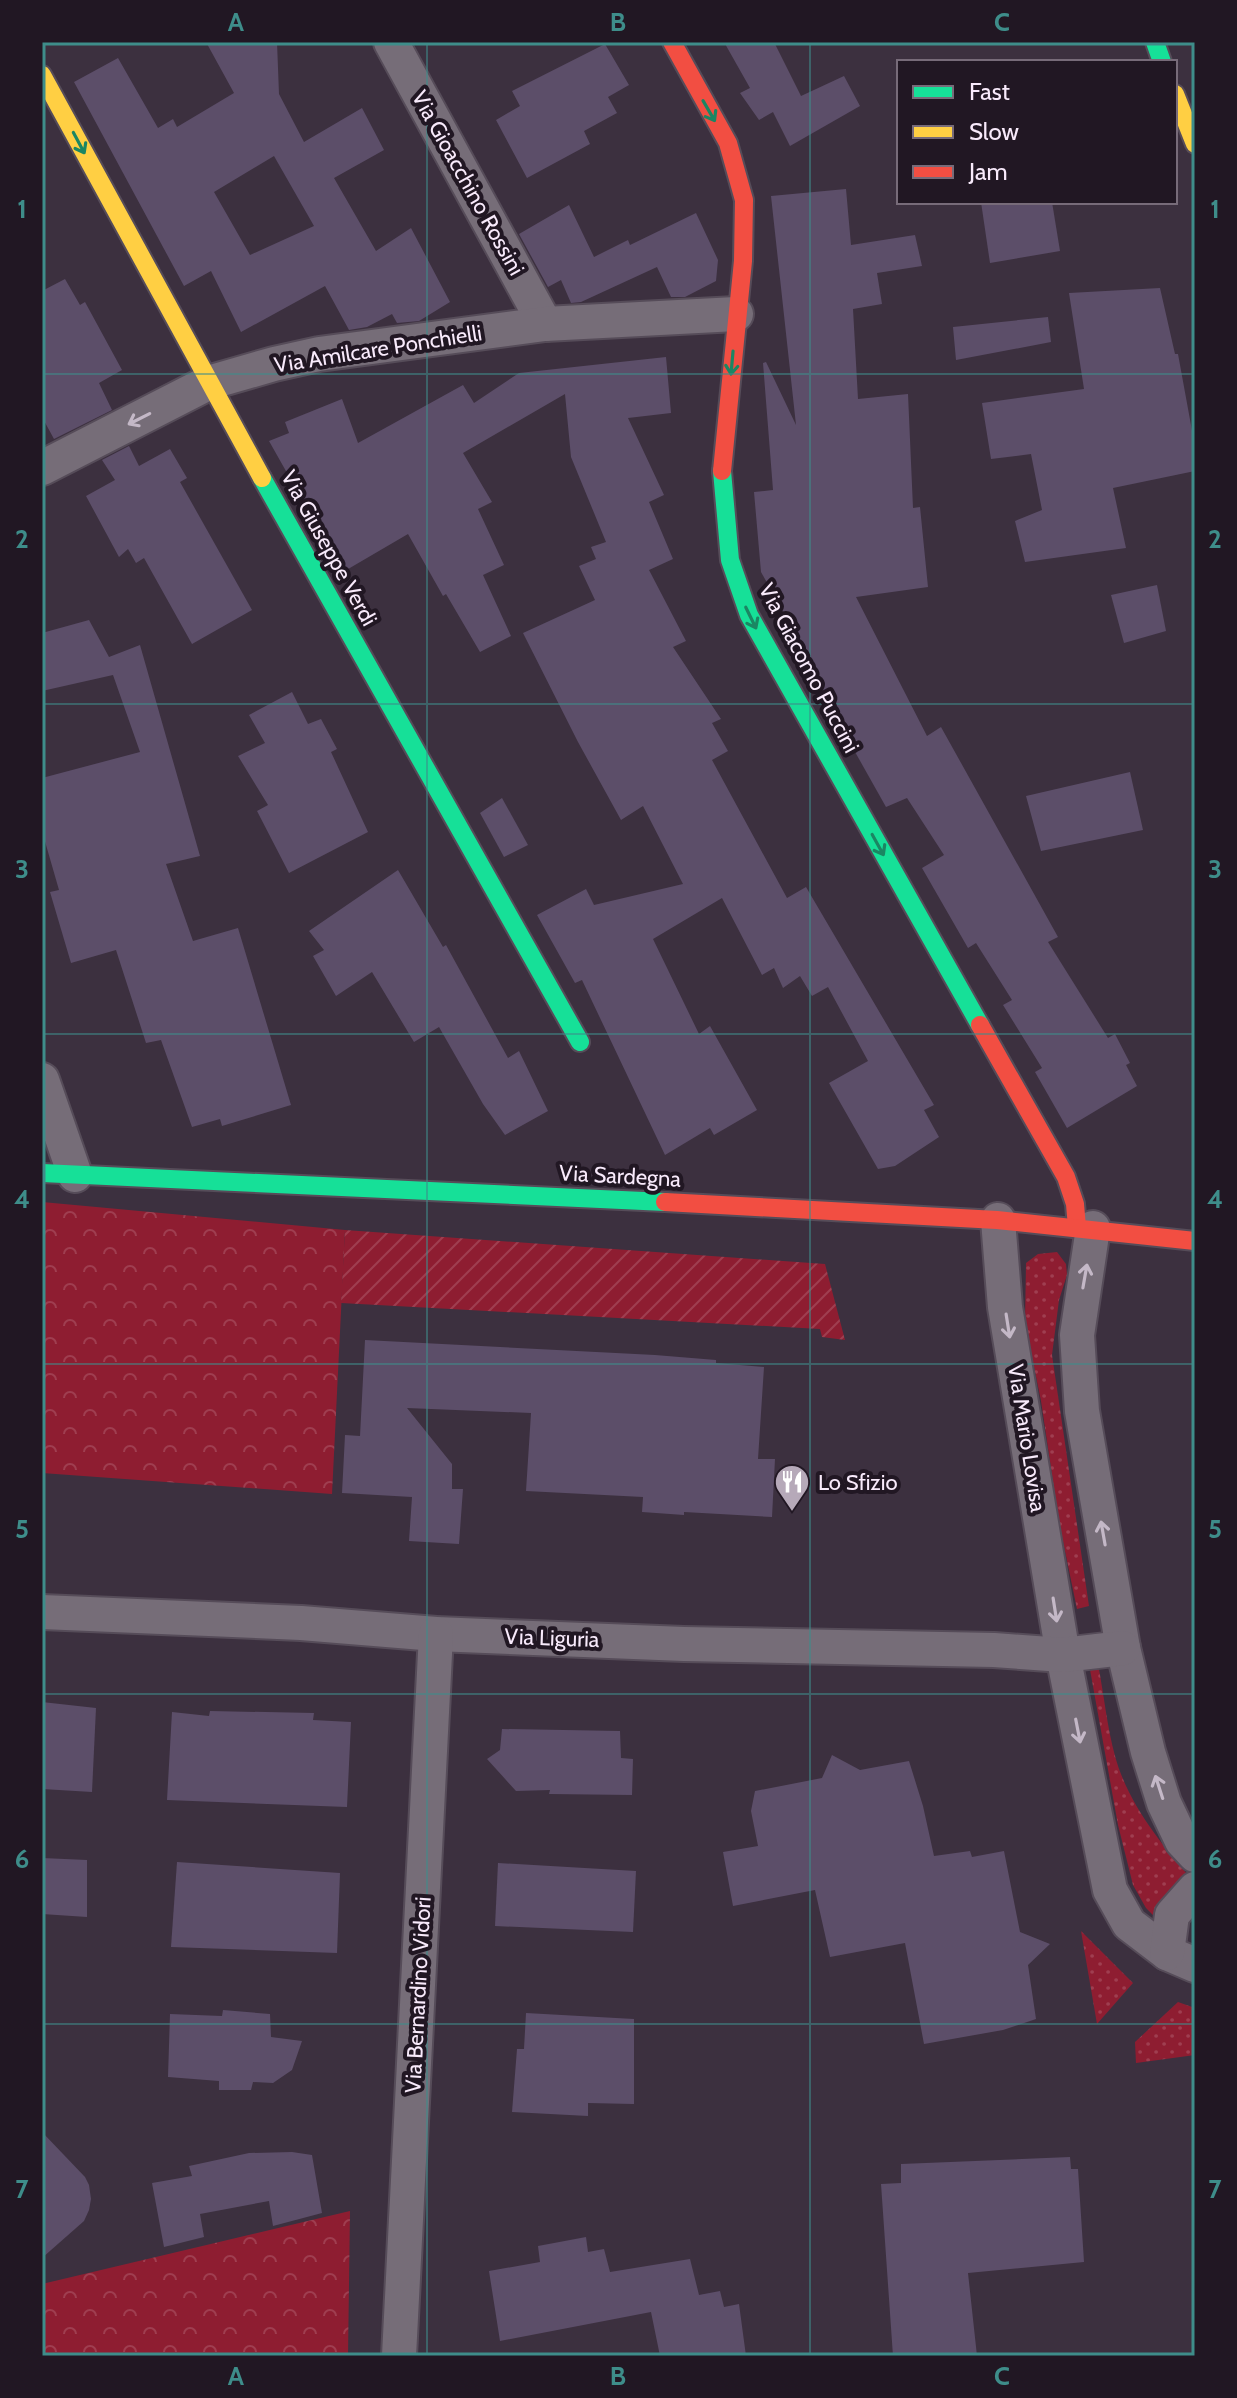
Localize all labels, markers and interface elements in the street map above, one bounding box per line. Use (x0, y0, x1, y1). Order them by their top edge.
text: A (228, 6, 245, 38)
text: B (610, 6, 626, 38)
text: C (994, 6, 1010, 38)
legend (897, 60, 1177, 204)
text: Fast (969, 77, 1010, 106)
street label: Via Gioacchino Rossini (406, 86, 530, 280)
one-way arrow (701, 99, 717, 122)
text: Slow (969, 117, 1019, 146)
one-way arrow (72, 131, 87, 155)
text: Jam (968, 157, 1007, 186)
text: 1 (17, 193, 27, 225)
text: 1 (1210, 193, 1220, 225)
street label: Via Amilcare Ponchielli (272, 319, 484, 379)
one-way arrow (724, 349, 739, 376)
one-way arrow (127, 411, 151, 427)
street label: Via Giuseppe Verdi (275, 466, 383, 630)
text: 2 (15, 523, 29, 555)
text: 2 (1208, 523, 1222, 555)
street label: Via Giacomo Puccini (753, 579, 865, 757)
one-way arrow (744, 606, 759, 630)
one-way arrow (870, 833, 886, 856)
text: 3 (15, 853, 29, 885)
text: 3 (1208, 853, 1222, 885)
street label: Via Sardegna (558, 1159, 682, 1193)
text: 4 (14, 1183, 30, 1215)
text: 4 (1207, 1183, 1223, 1215)
one-way arrow (1078, 1264, 1093, 1289)
one-way arrow (1001, 1312, 1016, 1338)
street label: Via Mario Lovisa (1002, 1362, 1052, 1514)
restaurant icon: Lo Sfizio (773, 1463, 811, 1513)
place label: Lo Sfizio (818, 1469, 898, 1496)
text: 5 (15, 1513, 29, 1545)
text: 5 (1208, 1513, 1222, 1545)
one-way arrow (1095, 1521, 1110, 1547)
one-way arrow (1049, 1596, 1064, 1622)
street label: Via Liguria (504, 1623, 600, 1653)
one-way arrow (1071, 1718, 1086, 1743)
one-way arrow (1151, 1775, 1165, 1800)
text: 6 (15, 1843, 29, 1875)
text: 6 (1208, 1843, 1222, 1875)
street label: Via Bernardino Vidori (399, 1896, 437, 2094)
text: 7 (15, 2173, 29, 2205)
text: 7 (1208, 2173, 1222, 2205)
text: A (228, 2360, 245, 2392)
text: B (610, 2360, 626, 2392)
text: C (994, 2360, 1010, 2392)

